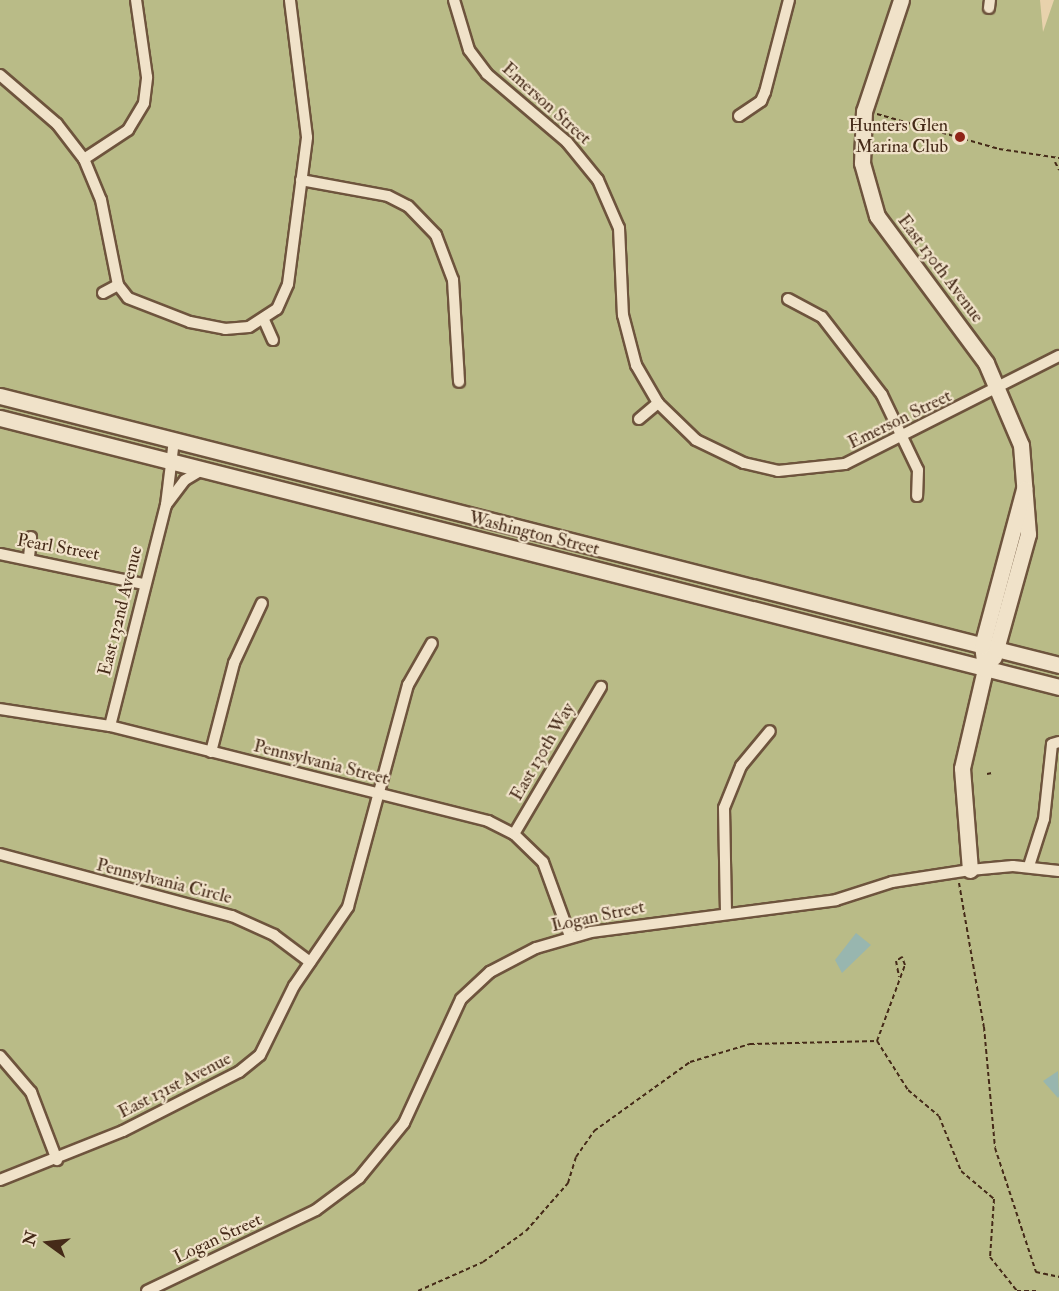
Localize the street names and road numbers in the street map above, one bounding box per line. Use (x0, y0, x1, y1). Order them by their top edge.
street label: Emerson Street (497, 58, 595, 150)
street label: East 130th Avenue (892, 211, 988, 327)
street label: Emerson Street (845, 386, 955, 454)
street label: Washington Street (467, 507, 601, 561)
street label: Pearl Street (15, 530, 101, 566)
street label: East 132nd Avenue (94, 544, 148, 678)
street label: East 130th Way (506, 699, 580, 805)
street label: Pennsylvania Street (251, 736, 391, 790)
street label: Pennsylvania Circle (94, 855, 234, 909)
street label: Logan Street (550, 897, 646, 937)
street label: East 131st Avenue (115, 1048, 235, 1124)
street label: Logan Street (171, 1209, 265, 1269)

